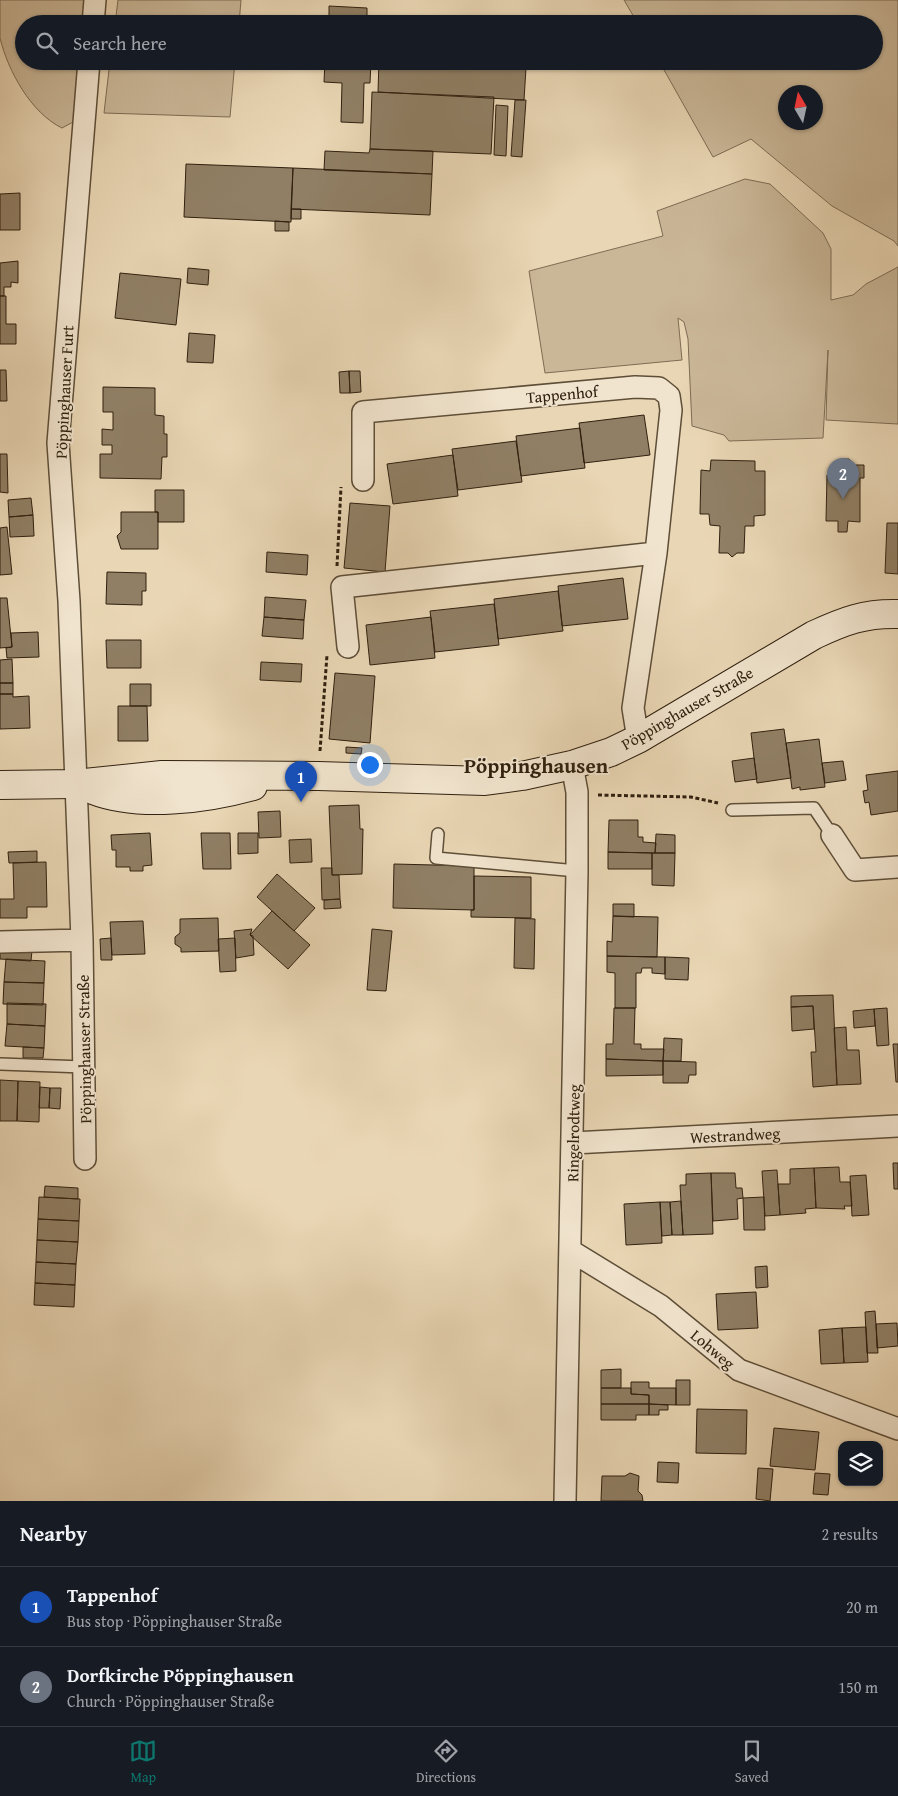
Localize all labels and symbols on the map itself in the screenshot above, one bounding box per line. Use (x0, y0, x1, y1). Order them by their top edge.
north arrow (778, 85, 823, 130)
street label: Pöppinghauser Furt (49, 324, 79, 459)
street label: Tappenhof (525, 379, 601, 409)
pin: 2 (827, 458, 859, 499)
street label: Pöppinghauser Straße (616, 660, 758, 756)
district label: Pöppinghausen (464, 750, 609, 781)
your location (357, 752, 383, 778)
pin: 1 (285, 761, 317, 802)
street label: Pöppinghauser Straße (71, 974, 97, 1124)
street label: Ringelrodtweg (560, 1084, 586, 1182)
street label: Westrandweg (689, 1121, 781, 1149)
street label: Lohweg (686, 1323, 740, 1375)

